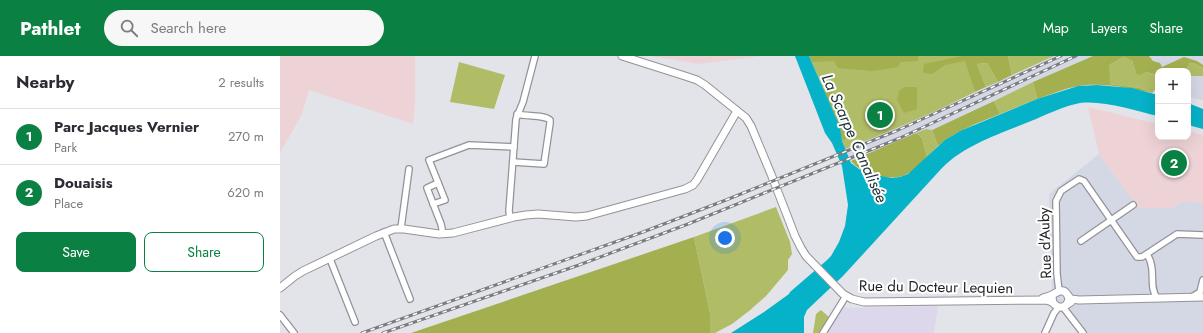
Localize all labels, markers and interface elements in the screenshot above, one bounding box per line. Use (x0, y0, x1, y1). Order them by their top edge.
search box (104, 10, 384, 46)
text: Pathlet (20, 15, 80, 42)
icon: search (118, 17, 140, 39)
text: Search here (150, 17, 226, 39)
text: Map (1043, 18, 1069, 38)
text: Layers (1091, 18, 1127, 38)
text: Share (1149, 18, 1183, 38)
map controls (1155, 68, 1191, 140)
button: + (1155, 68, 1191, 104)
text: Nearby (16, 70, 74, 94)
water label: La Scarpe Canalisée (816, 70, 893, 206)
text: 2 results (218, 73, 264, 92)
pin: 1 (867, 100, 893, 130)
button: − (1155, 104, 1191, 140)
text: Parc Jacques Vernier (54, 116, 199, 138)
text: 1 (26, 127, 32, 146)
text: 270 m (228, 127, 264, 146)
text: Park (54, 138, 77, 157)
pin: 2 (1161, 148, 1187, 178)
text: Douaisis (54, 172, 113, 194)
text: 2 (25, 183, 33, 202)
text: 620 m (227, 183, 264, 202)
text: Place (54, 194, 83, 213)
street label: Rue d'Auby (1033, 207, 1057, 279)
your location (715, 228, 735, 248)
button: Save (16, 232, 136, 272)
button: Share (144, 232, 264, 272)
street label: Rue du Docteur Lequien (859, 275, 1013, 299)

